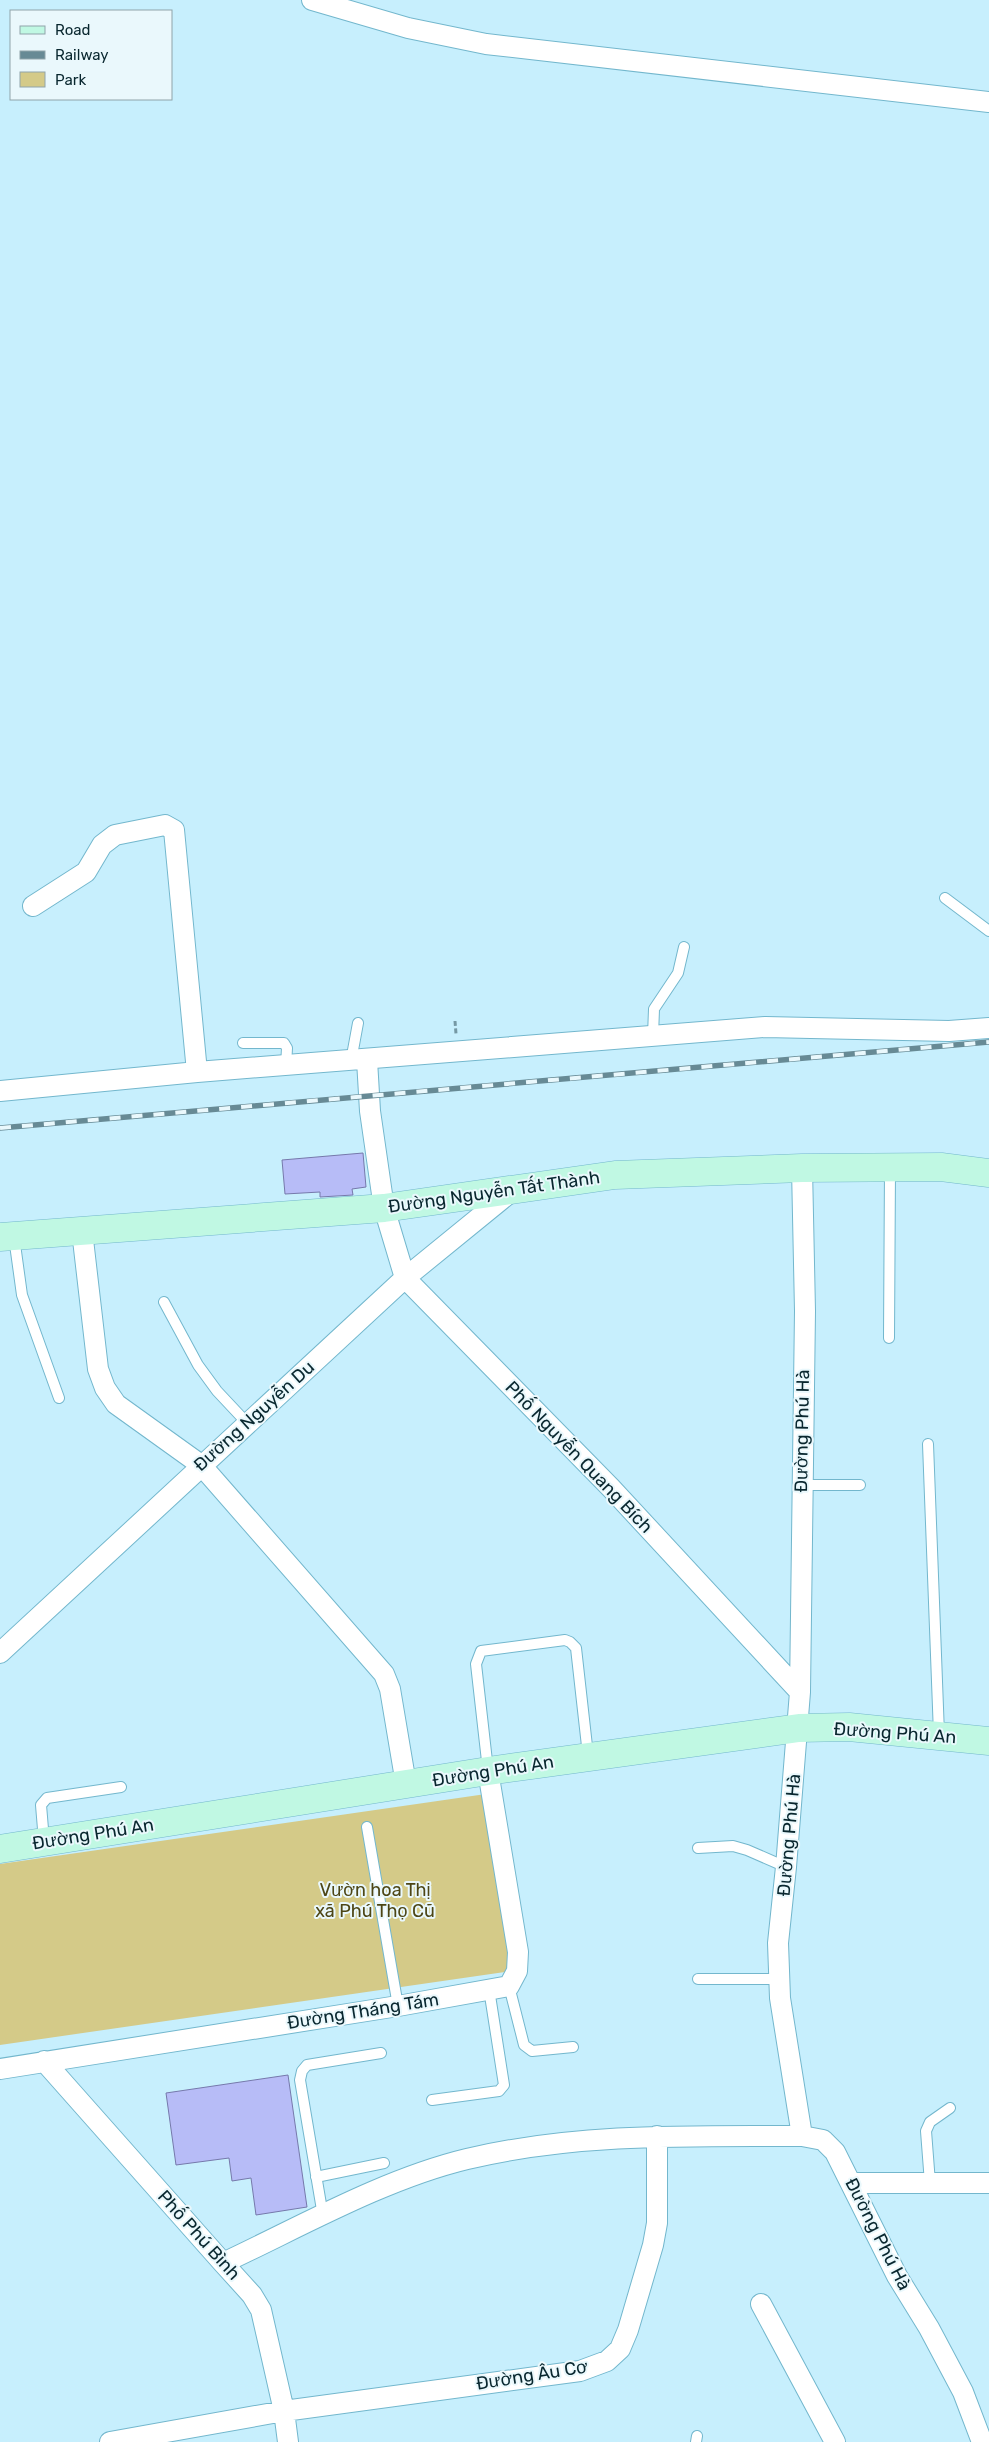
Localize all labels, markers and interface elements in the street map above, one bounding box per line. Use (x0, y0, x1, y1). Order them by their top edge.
legend (10, 10, 172, 100)
text: Road (55, 21, 91, 39)
text: Railway (55, 46, 109, 64)
text: Park (55, 71, 86, 89)
street label: Đường Nguyễn Tất Thành (387, 1165, 601, 1218)
street label: Đường Nguyễn Du (189, 1355, 319, 1476)
street label: Đường Phú Hà (790, 1369, 814, 1493)
street label: Phố Nguyễn Quang Bích (501, 1376, 658, 1538)
street label: Đường Phú An (833, 1718, 957, 1748)
street label: Đường Phú An (431, 1751, 555, 1791)
street label: Đường Phú Hà (773, 1773, 805, 1897)
street label: Đường Phú An (31, 1814, 155, 1854)
park label: Vườn hoa Thị xã Phú Thọ Cũ (315, 1879, 435, 1922)
street label: Đường Tháng Tám (286, 1988, 440, 2034)
street label: Đường Phú Hà (840, 2174, 916, 2294)
street label: Phố Phú Bình (153, 2185, 246, 2284)
street label: Đường Âu Cơ (474, 2355, 590, 2395)

